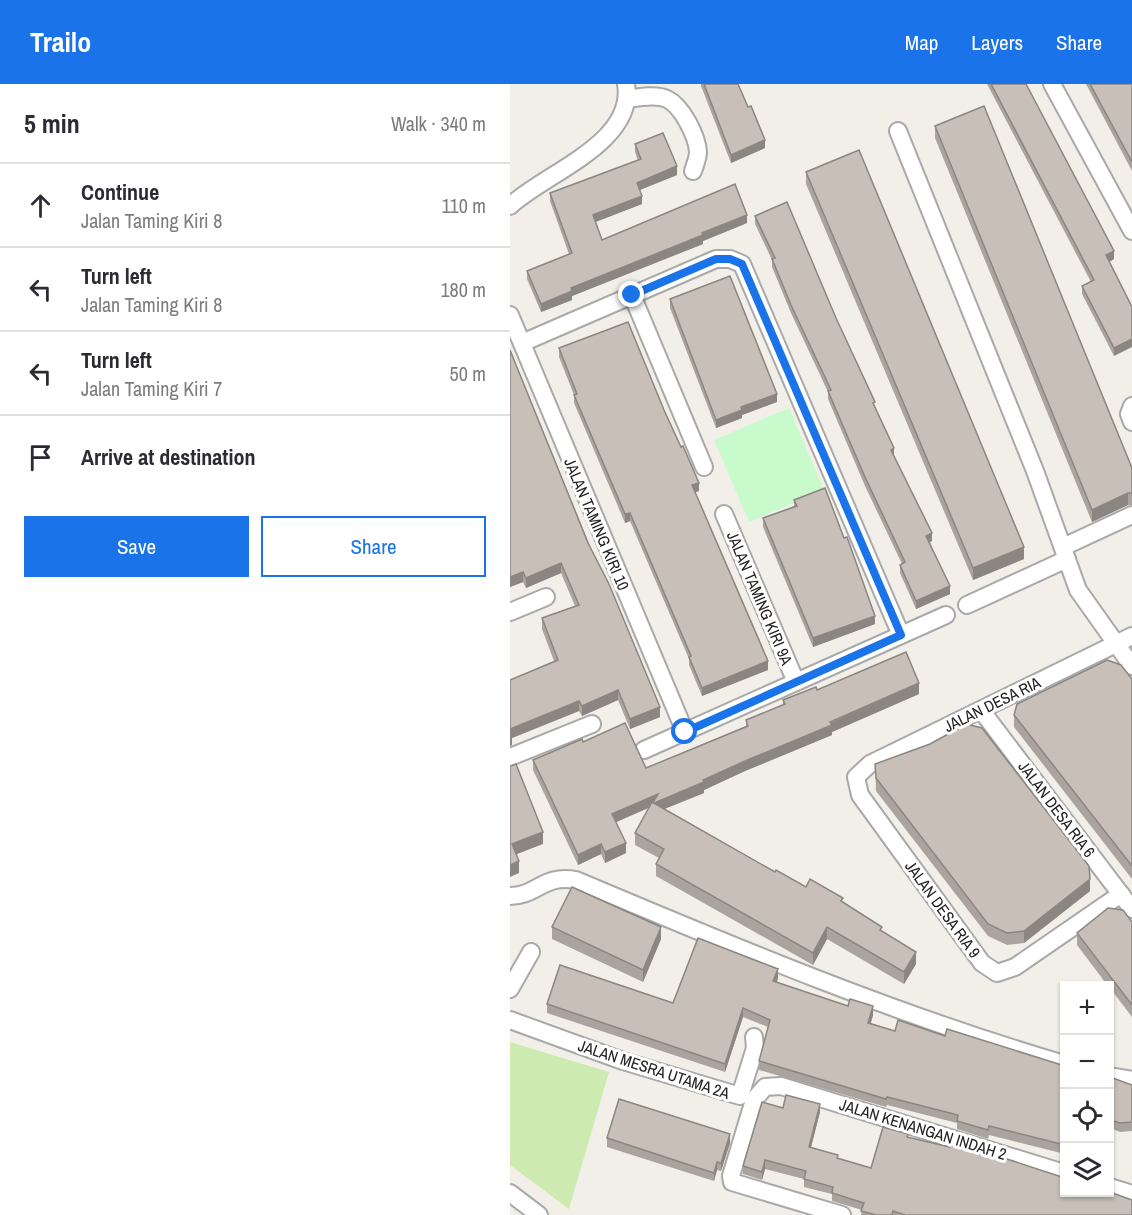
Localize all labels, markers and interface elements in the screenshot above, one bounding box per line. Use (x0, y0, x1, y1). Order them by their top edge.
text: Trailo (30, 23, 91, 61)
text: Map (905, 28, 938, 57)
text: Layers (971, 28, 1023, 57)
text: Share (1056, 28, 1102, 57)
text: 5 min (24, 106, 80, 141)
text: Walk · 340 m (391, 110, 486, 137)
text: Continue (81, 177, 159, 207)
icon: ahead (24, 189, 57, 222)
text: 110 m (442, 192, 486, 219)
text: Jalan Taming Kiri 8 (81, 207, 222, 234)
text: Turn left (81, 261, 152, 291)
icon: left (24, 273, 57, 306)
text: 180 m (440, 276, 486, 303)
route end (618, 281, 644, 307)
text: Jalan Taming Kiri 8 (81, 291, 222, 318)
text: Turn left (81, 345, 152, 375)
icon: left (24, 357, 57, 390)
text: 50 m (450, 360, 486, 387)
text: Jalan Taming Kiri 7 (81, 375, 222, 402)
icon: arrive (24, 441, 57, 474)
text: Arrive at destination (81, 442, 255, 472)
street label: JALAN TAMING KIRI 10 (559, 454, 635, 594)
button: Save (24, 516, 249, 577)
button: Share (261, 516, 486, 577)
street label: JALAN TAMING KIRI 9A (722, 528, 798, 668)
street label: JALAN DESA RIA (940, 671, 1044, 737)
route start (671, 718, 697, 744)
street label: JALAN DESA RIA 6 (1014, 756, 1100, 862)
street label: JALAN DESA RIA 9 (900, 856, 986, 962)
map controls (1060, 981, 1114, 1197)
button: + (1060, 981, 1114, 1035)
street label: JALAN MESRA UTAMA 2A (575, 1034, 733, 1104)
button: − (1060, 1035, 1114, 1089)
button: locate (1060, 1089, 1114, 1143)
street label: JALAN KENANGAN INDAH 2 (837, 1093, 1009, 1165)
button: layers (1060, 1143, 1114, 1197)

